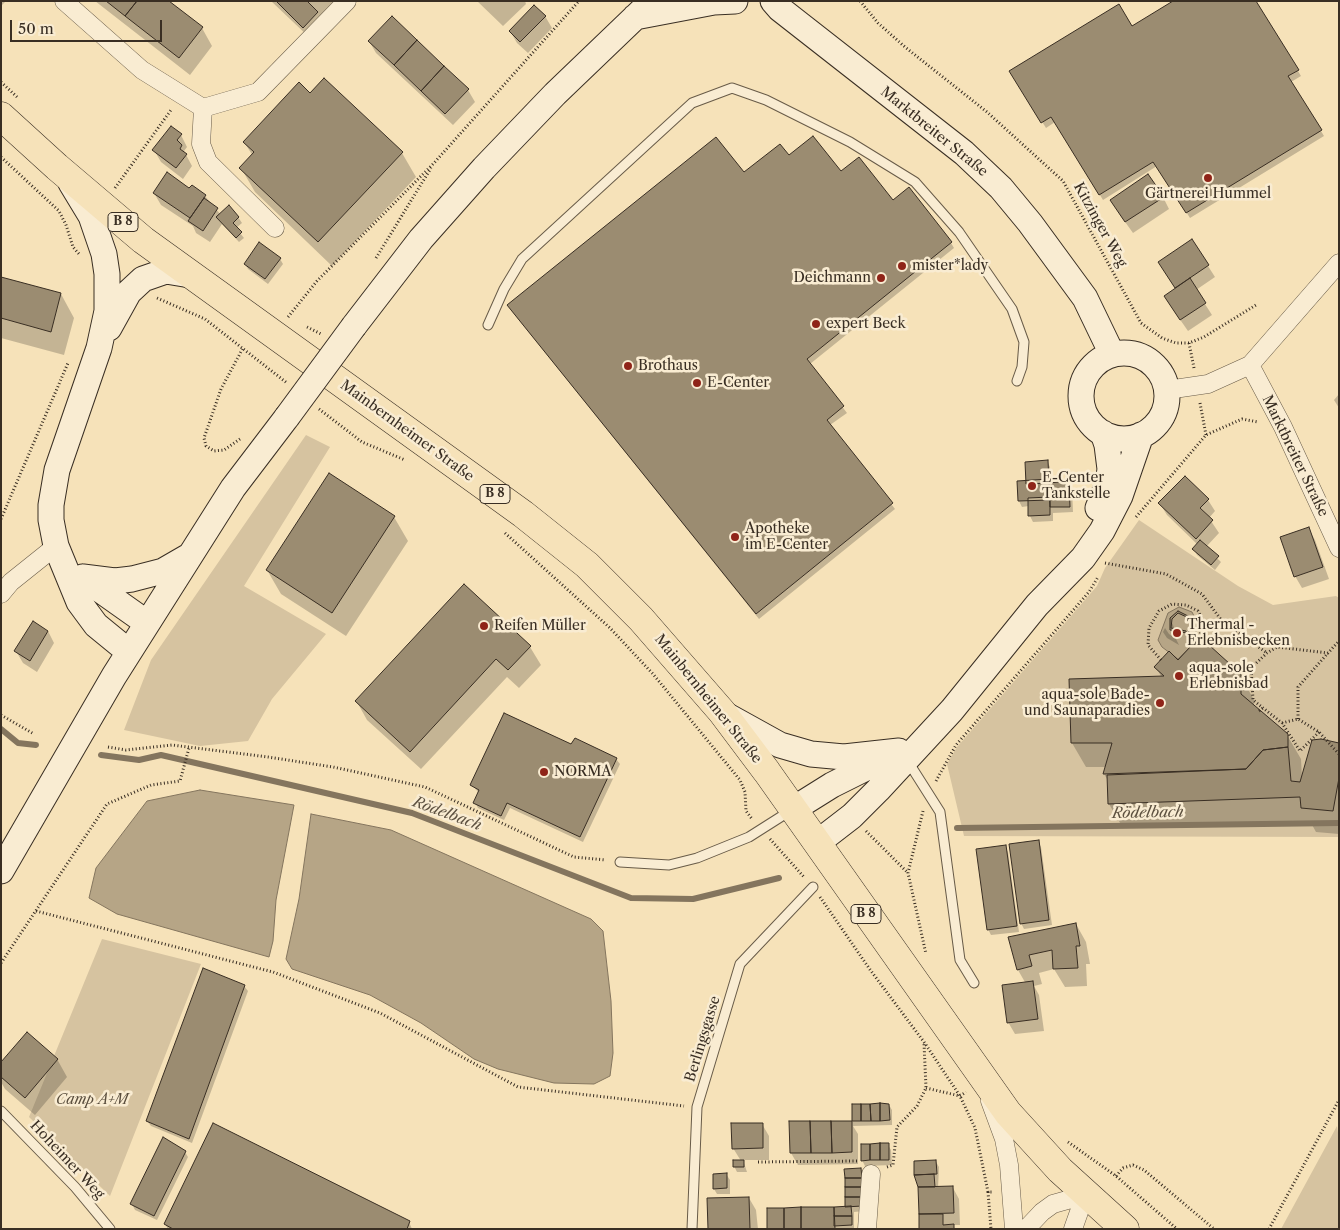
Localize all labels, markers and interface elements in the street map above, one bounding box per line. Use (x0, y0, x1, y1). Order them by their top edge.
scale bar (12, 10, 165, 42)
text: 50 m (18, 19, 54, 38)
street label: Marktbreiter Straße (877, 84, 991, 180)
marker: Gärtnerei Hummel (1202, 172, 1214, 184)
street label: Kitzinger Weg (1070, 180, 1130, 270)
place label: Gärtnerei Hummel (1145, 186, 1271, 202)
road number: B 8 (108, 212, 138, 232)
place label: mister*lady (912, 258, 988, 274)
marker: mister*lady (896, 260, 908, 272)
place label: Deichmann (793, 270, 871, 286)
marker: Deichmann (875, 272, 887, 284)
place label: expert Beck (826, 316, 906, 332)
marker: expert Beck (810, 318, 822, 330)
place label: Brothaus (638, 358, 698, 374)
marker: Brothaus (622, 360, 634, 372)
place label: E-Center (707, 375, 769, 391)
street label: Mainbernheimer Straße (337, 377, 477, 485)
marker: E-Center (691, 377, 703, 389)
street label: Marktbreiter Straße (1258, 393, 1332, 519)
place label: E-Center Tankstelle (1042, 470, 1110, 502)
marker: E-Center Tankstelle (1026, 480, 1038, 492)
road number: B 8 (480, 484, 510, 504)
place label: Apotheke im E-Center (745, 521, 828, 554)
marker: Apotheke im E-Center (729, 531, 741, 543)
place label: Thermal - Erlebnisbecken (1187, 617, 1290, 650)
place label: Reifen Müller (494, 618, 586, 634)
marker: Reifen Müller (478, 620, 490, 632)
marker: Thermal - Erlebnisbecken (1171, 627, 1183, 639)
street label: Mainbernheimer Straße (651, 631, 765, 767)
place label: aqua-sole Erlebnisbad (1189, 660, 1268, 692)
marker: aqua-sole Erlebnisbad (1173, 670, 1185, 682)
place label: aqua-sole Bade- und Saunaparadies (1024, 687, 1150, 720)
marker: aqua-sole Bade- und Saunaparadies (1154, 697, 1166, 709)
place label: NORMA (554, 764, 612, 780)
marker: NORMA (538, 766, 550, 778)
water label: Rödelbach (410, 793, 484, 835)
water label: Rödelbach (1112, 803, 1184, 823)
road number: B 8 (851, 904, 881, 924)
street label: Berlingsgasse (682, 994, 724, 1084)
park label: Camp A+M (56, 1092, 128, 1108)
street label: Hoheimer Weg (26, 1117, 108, 1203)

